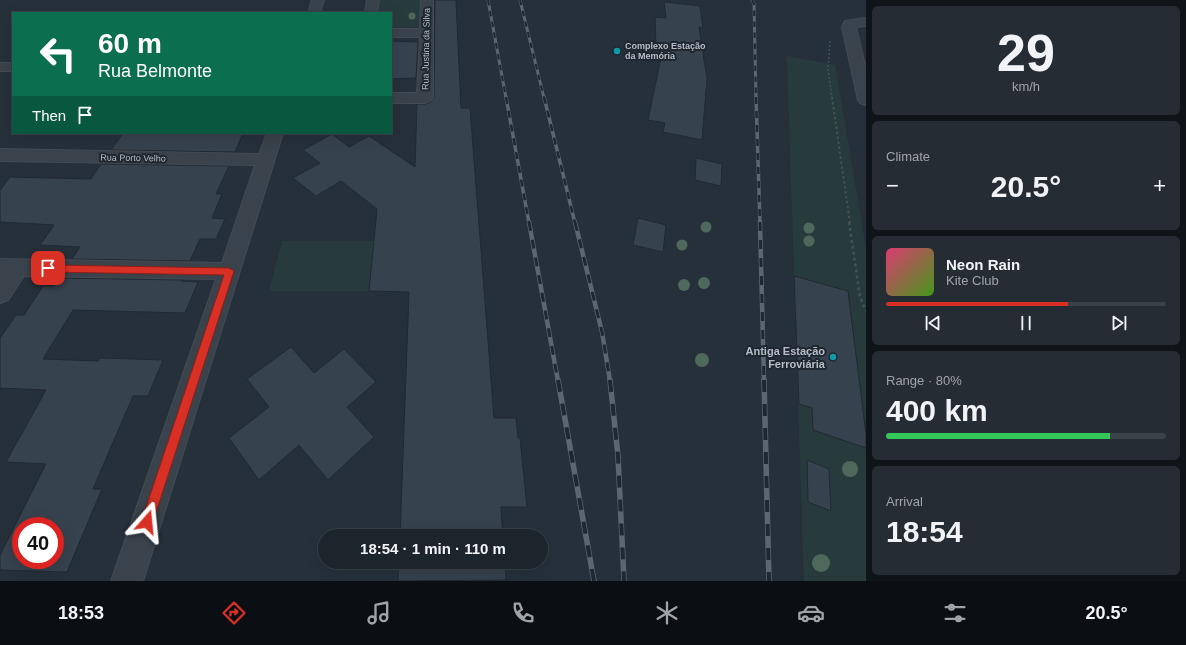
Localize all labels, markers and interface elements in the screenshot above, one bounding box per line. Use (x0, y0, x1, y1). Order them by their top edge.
street label: Rua Justina da Silva (420, 8, 432, 90)
text: 29 (997, 24, 1055, 82)
icon: left (32, 28, 84, 80)
text: 60 m (98, 28, 162, 59)
place label: Complexo Estação da Memória (625, 41, 706, 61)
marker: Complexo Estação da Memória (612, 46, 622, 56)
text: Rua Belmonte (98, 61, 212, 81)
text: km/h (1012, 79, 1040, 94)
icon: arrive (74, 104, 96, 126)
text: Then (32, 107, 66, 124)
text: Climate (886, 149, 930, 164)
street label: Rua Porto Velho (100, 152, 166, 164)
text: 20.5° (991, 170, 1061, 203)
text: − (886, 173, 899, 198)
text: + (1153, 173, 1166, 198)
pin (31, 251, 65, 285)
text: Neon Rain (946, 256, 1020, 273)
icon: arrive (37, 257, 59, 279)
text: Kite Club (946, 273, 999, 288)
icon: previous (922, 312, 944, 334)
icon: pause (1015, 312, 1037, 334)
icon: next (1108, 312, 1130, 334)
place label: Antiga Estação Ferroviária (746, 345, 826, 370)
marker: Antiga Estação Ferroviária (828, 352, 838, 362)
text: Range · 80% (886, 373, 962, 388)
text: 400 km (886, 394, 988, 427)
text: Arrival (886, 494, 923, 509)
position arrow (126, 501, 168, 543)
text: 18:54 (886, 515, 963, 548)
speed limit sign: 40 (12, 517, 64, 569)
text: 18:54 · 1 min · 110 m (360, 540, 506, 557)
icon: directions (220, 599, 248, 627)
icon: music (365, 599, 393, 627)
icon: phone (509, 599, 537, 627)
icon: climate (653, 599, 681, 627)
icon: car (797, 599, 825, 627)
icon: filters (941, 599, 969, 627)
text: 18:53 (58, 603, 104, 623)
text: 20.5° (1086, 603, 1128, 623)

